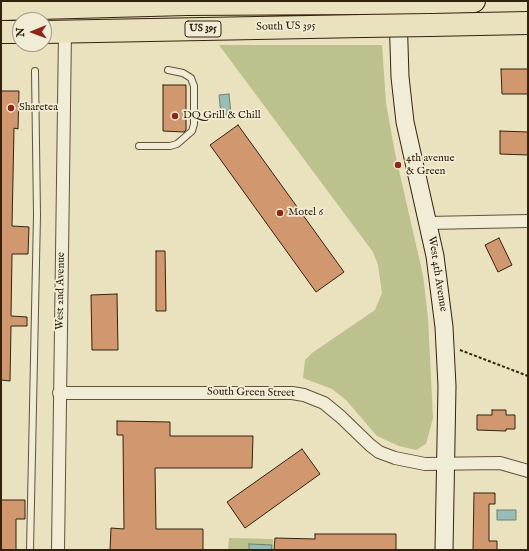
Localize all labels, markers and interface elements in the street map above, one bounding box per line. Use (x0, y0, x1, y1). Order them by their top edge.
north arrow (12, 12, 52, 52)
street label: South US 395 (256, 20, 316, 34)
road number: US 395 (185, 21, 221, 37)
text: N (14, 27, 28, 37)
place label: Sharetea (19, 101, 58, 115)
marker: Sharetea (6, 103, 16, 113)
place label: DQ Grill & Chill (183, 109, 261, 123)
marker: DQ Grill & Chill (170, 111, 180, 121)
place label: 4th avenue & Green (406, 152, 454, 178)
marker: 4th avenue & Green (393, 160, 403, 170)
place label: Motel 6 (288, 206, 323, 220)
marker: Motel 6 (275, 208, 285, 218)
street label: West 4th Avenue (425, 235, 449, 313)
street label: West 2nd Avenue (54, 252, 68, 330)
street label: South Green Street (207, 386, 295, 400)

